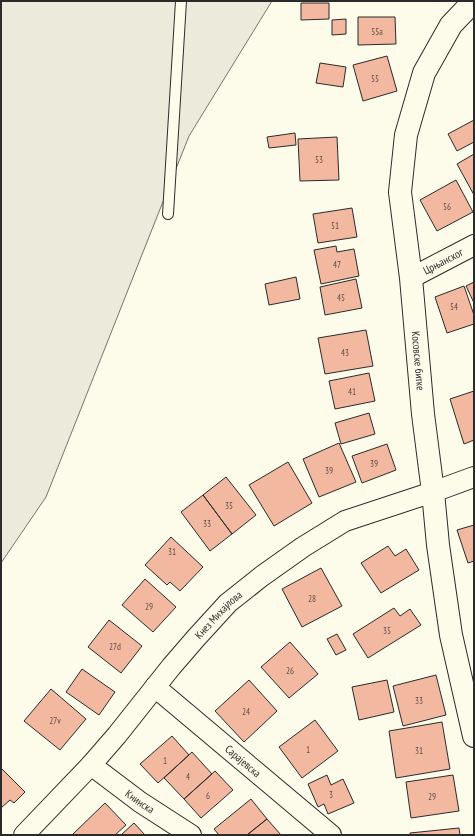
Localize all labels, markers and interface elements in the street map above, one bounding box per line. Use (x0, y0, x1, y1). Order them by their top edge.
house number: 55a (371, 26, 383, 37)
house number: 55 (371, 73, 379, 84)
house number: 53 (315, 154, 323, 165)
house number: 56 (443, 201, 451, 212)
house number: 51 (331, 220, 339, 231)
street label: Црњанског (421, 245, 466, 277)
house number: 47 (333, 259, 341, 270)
house number: 45 (337, 292, 345, 303)
house number: 54 (450, 301, 458, 312)
street label: Косовске битке (409, 331, 428, 391)
house number: 43 (341, 347, 349, 358)
house number: 41 (348, 386, 356, 397)
house number: 39 (370, 458, 378, 469)
house number: 39 (325, 465, 333, 476)
house number: 35 (225, 500, 233, 511)
house number: 33 (203, 518, 211, 529)
house number: 31 (168, 546, 176, 557)
street label: Кнез Михајлова (192, 588, 245, 642)
house number: 28 (308, 593, 316, 604)
house number: 29 (145, 601, 153, 612)
house number: 35 (383, 625, 391, 636)
house number: 27d (109, 641, 121, 652)
house number: 26 (286, 665, 294, 676)
house number: 33 (415, 695, 423, 706)
house number: 24 (242, 706, 250, 717)
house number: 27v (49, 715, 61, 726)
street label: Сарајевска (222, 742, 264, 780)
house number: 1 (306, 744, 310, 755)
house number: 31 (415, 745, 423, 756)
house number: 1 (163, 755, 167, 766)
house number: 4 (186, 771, 190, 782)
street label: Книнска (123, 786, 157, 816)
house number: 3 (329, 789, 333, 800)
house number: 6 (206, 790, 210, 801)
house number: 29 (428, 791, 436, 802)

